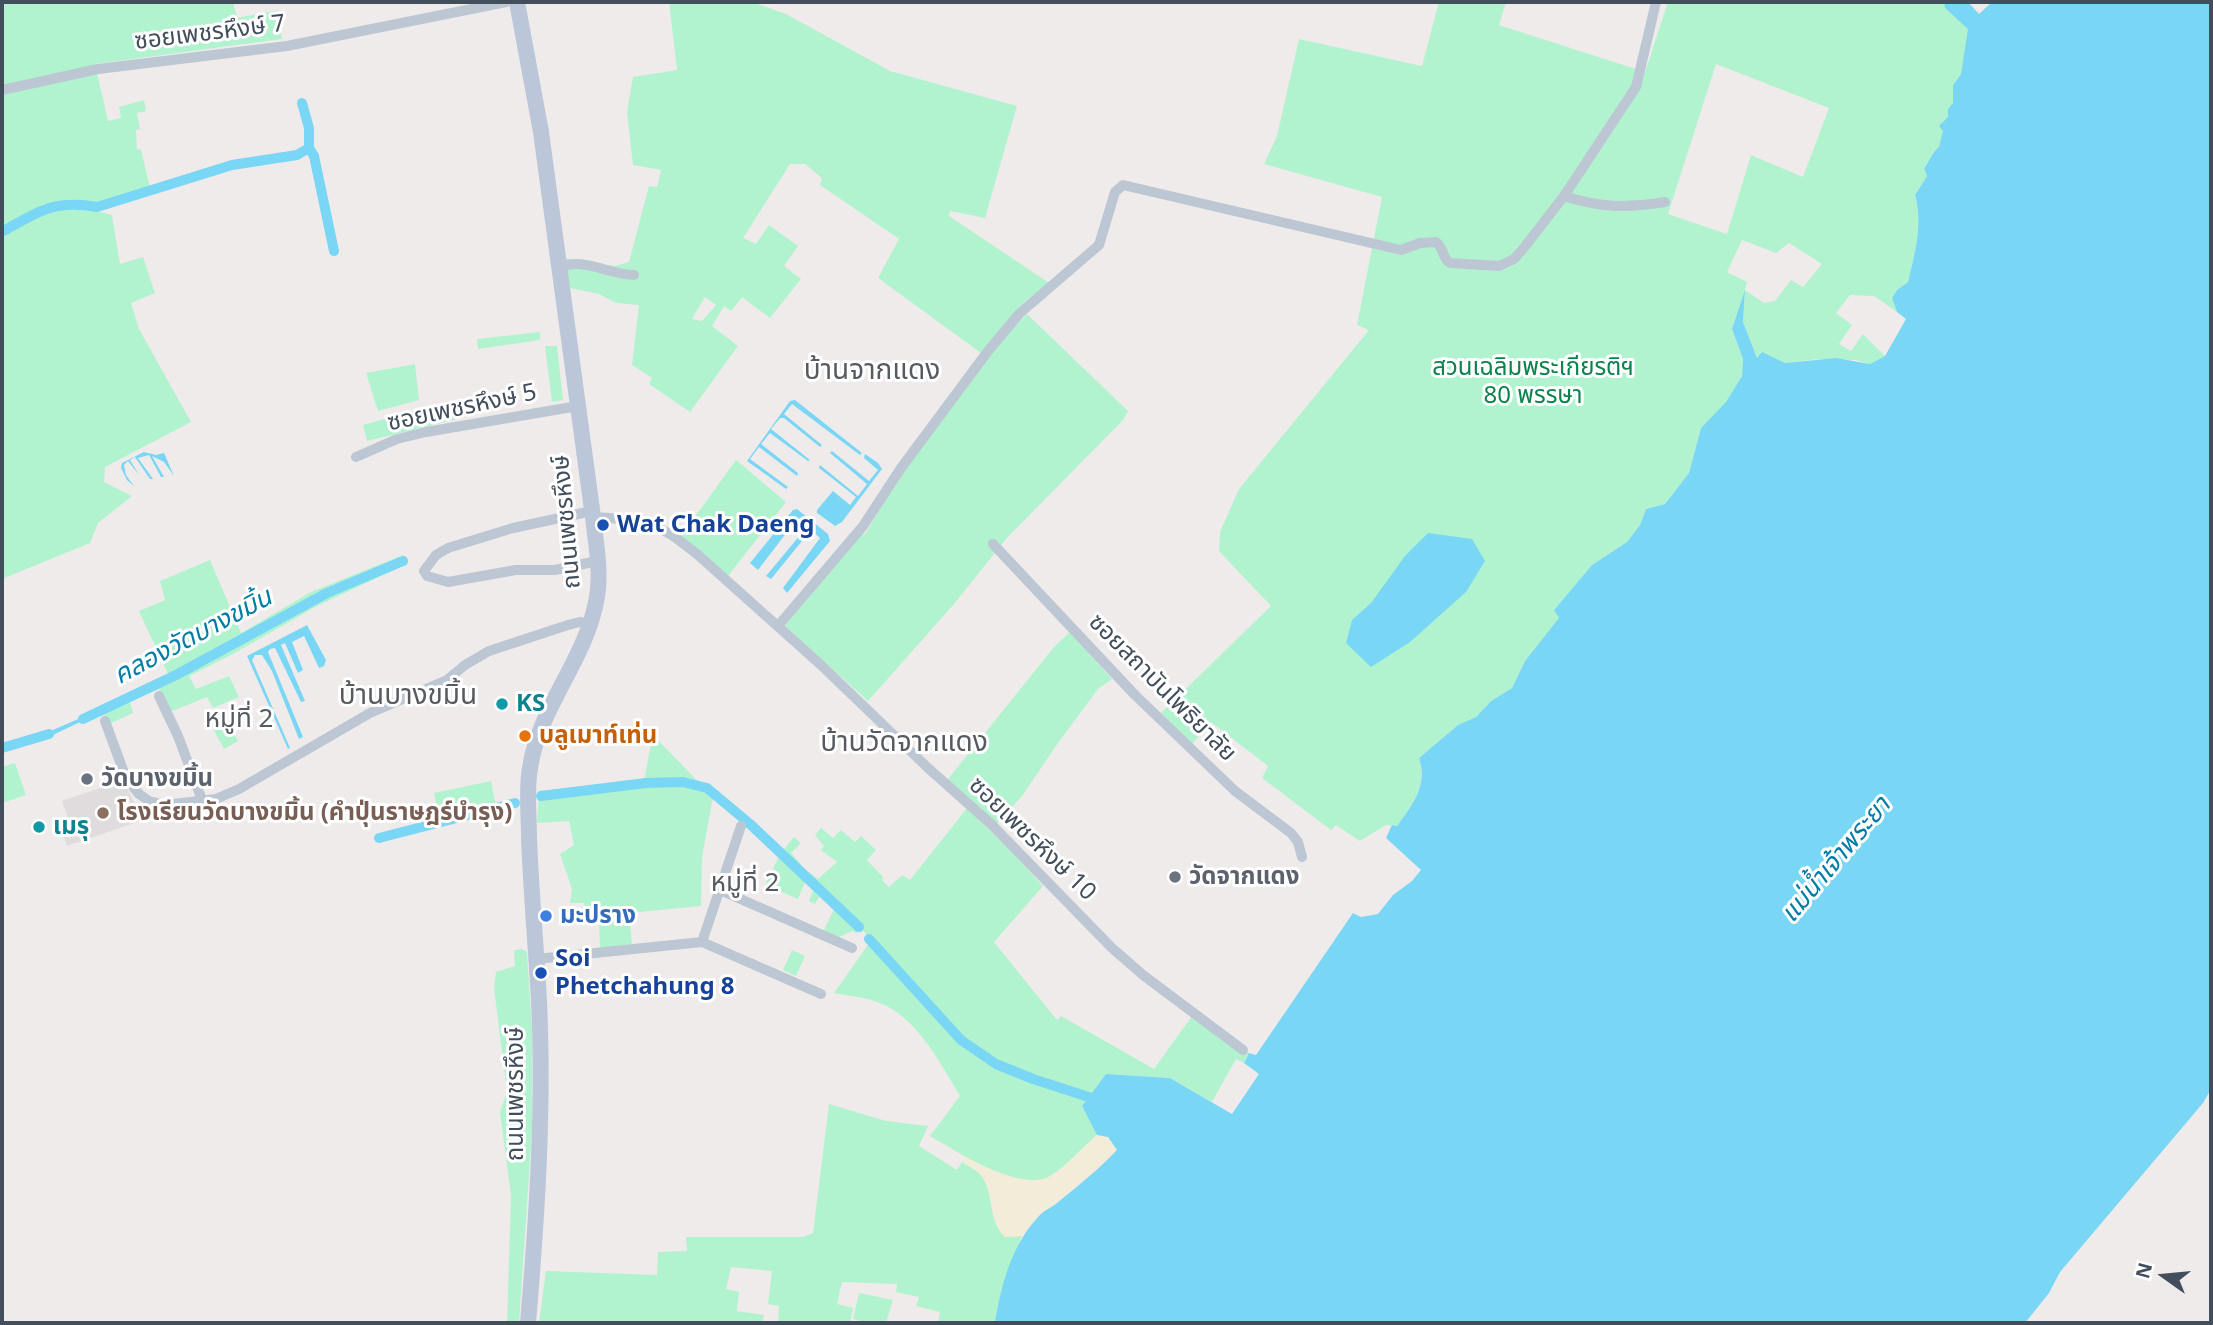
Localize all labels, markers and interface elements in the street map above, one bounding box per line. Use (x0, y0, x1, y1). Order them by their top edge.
street label: ซอยเพชรหึงษ์ 7 (133, 9, 287, 57)
district label: บ้านจากแดง (804, 354, 940, 388)
park label: สวนเฉลิมพระเกียรติฯ 80 พรรษา (1432, 354, 1634, 410)
street label: ซอยเพชรหึงษ์ 5 (385, 378, 539, 438)
street label: ถนนเพชรหึงษ์ (547, 454, 587, 590)
place label: Wat Chak Daeng (617, 511, 814, 539)
marker: Wat Chak Daeng (595, 517, 611, 533)
water label: คลองวัดบางขมิ้น (108, 582, 278, 692)
street label: ซอยสถาบันโพธิยาลัย (1082, 608, 1242, 768)
district label: บ้านบางขมิ้น (339, 679, 477, 713)
place label: KS (516, 690, 545, 718)
marker: KS (494, 696, 510, 712)
district label: หมู่ที่ 2 (205, 704, 273, 736)
place label: บลูเมาท์เท่น (539, 722, 657, 750)
district label: บ้านวัดจากแดง (820, 726, 988, 760)
marker: บลูเมาท์เท่น (517, 728, 533, 744)
place label: วัดบางขมิ้น (101, 765, 213, 793)
marker: วัดบางขมิ้น (79, 771, 95, 787)
street label: ซอยเพชรหึงษ์ 10 (962, 771, 1102, 907)
water label: แม่น้ำเจ้าพระยา (1775, 791, 1897, 929)
place label: โรงเรียนวัดบางขมิ้น (คำปุ่นราษฎร์บำรุง) (117, 799, 512, 827)
marker: โรงเรียนวัดบางขมิ้น (คำปุ่นราษฎร์บำรุง) (95, 805, 111, 821)
place label: เมรุ (53, 813, 89, 841)
marker: เมรุ (31, 819, 47, 835)
place label: วัดจากแดง (1189, 863, 1299, 891)
district label: หมู่ที่ 2 (711, 868, 779, 900)
marker: วัดจากแดง (1167, 869, 1183, 885)
place label: มะปราง (560, 902, 636, 930)
marker: มะปราง (538, 908, 554, 924)
place label: Soi Phetchahung 8 (555, 945, 735, 1001)
marker: Soi Phetchahung 8 (533, 965, 549, 981)
street label: ถนนเพชรหึงษ์ (502, 1027, 530, 1161)
north arrow (2129, 1241, 2199, 1311)
text: N (2129, 1260, 2158, 1281)

